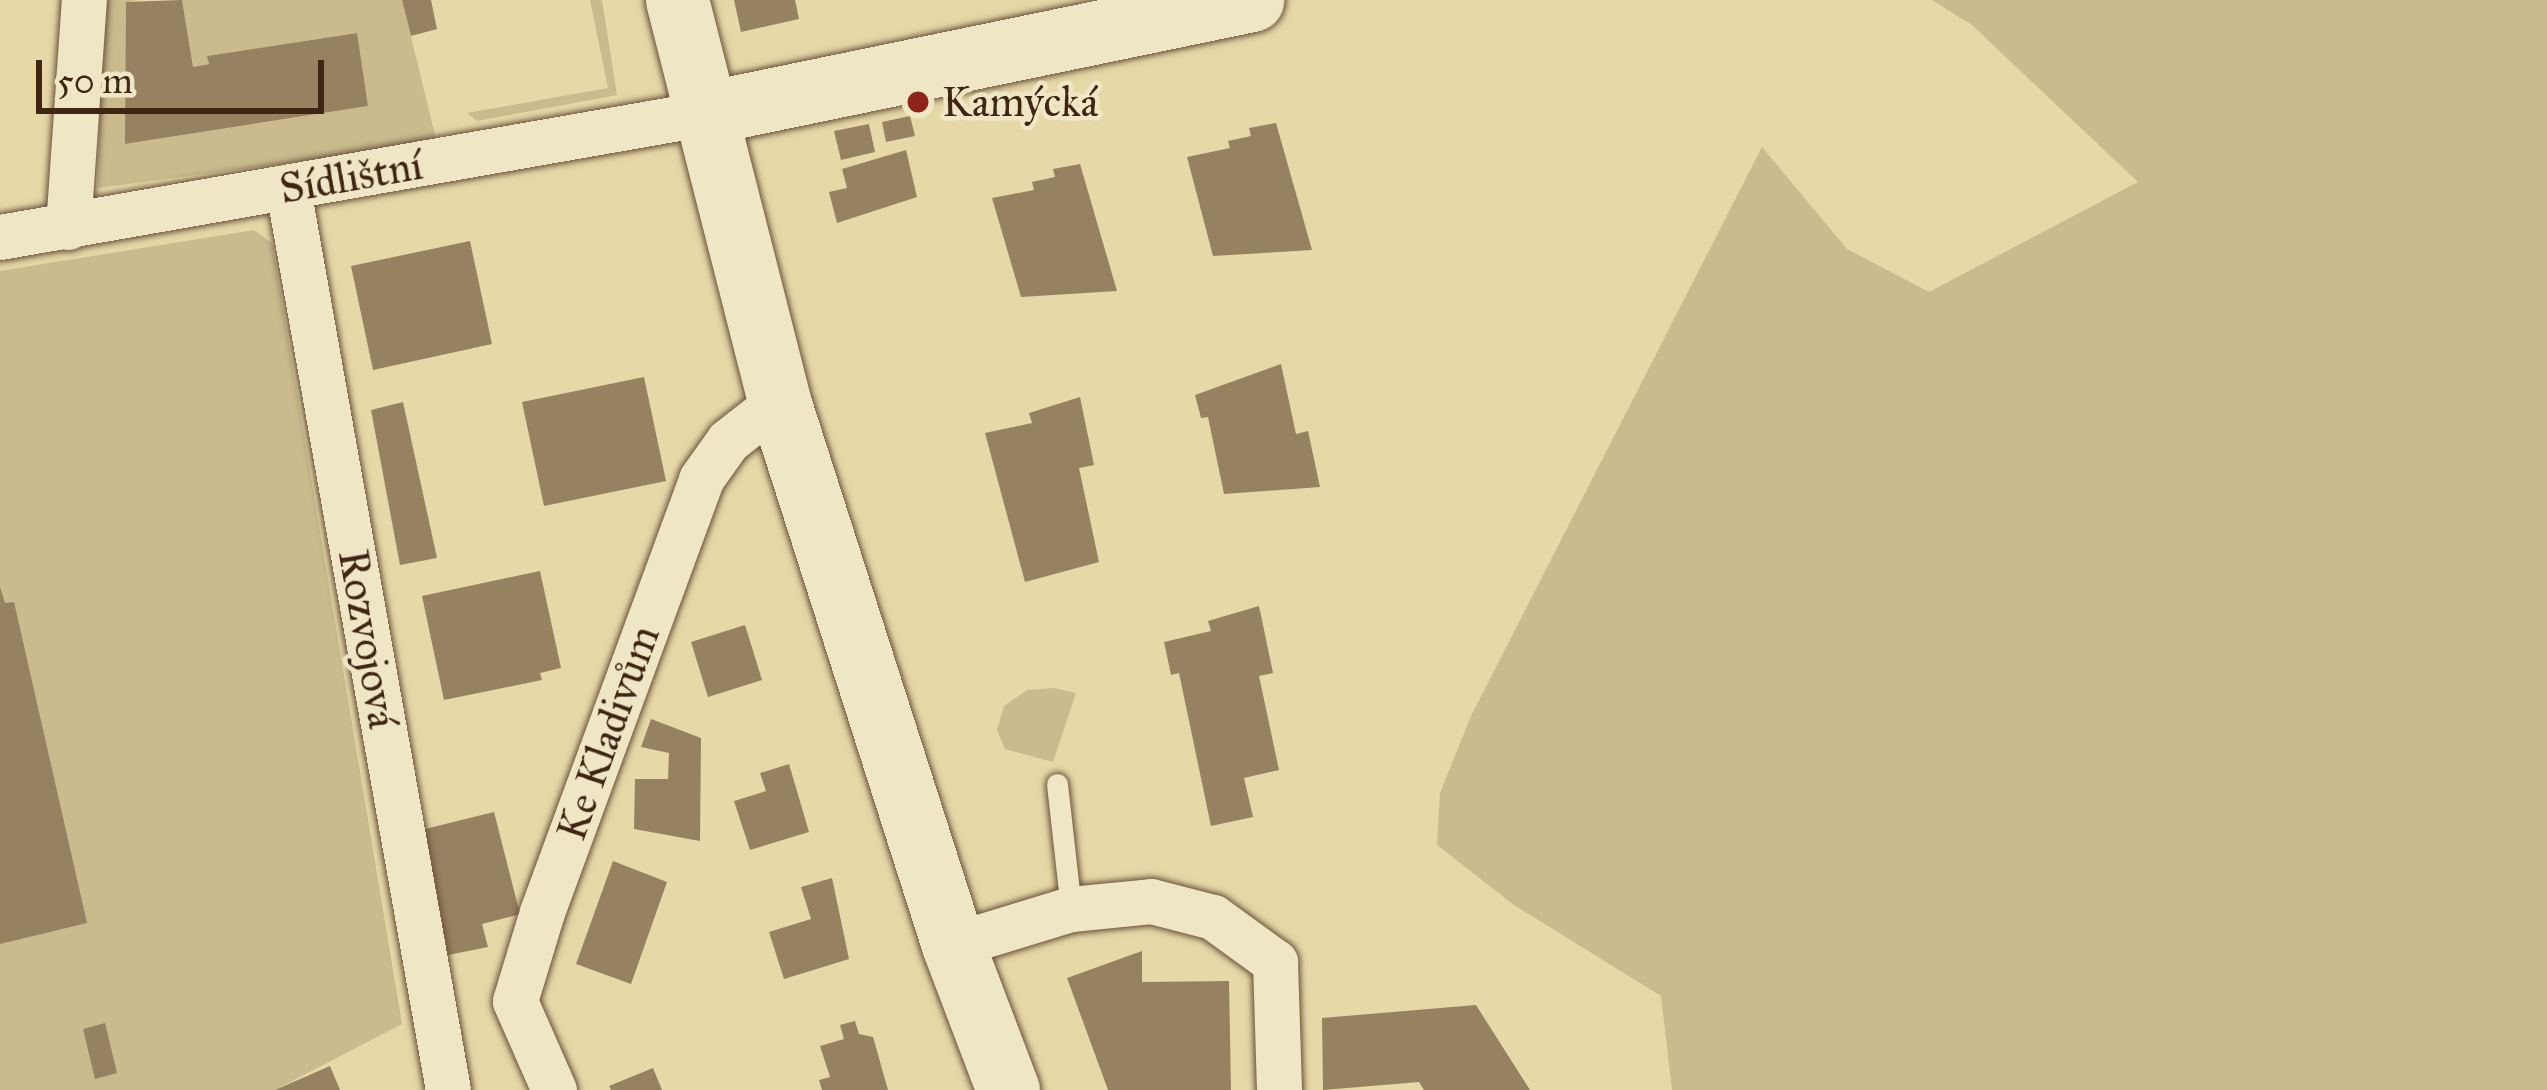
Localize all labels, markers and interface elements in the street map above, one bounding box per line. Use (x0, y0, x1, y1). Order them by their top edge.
scale bar (42, 36, 330, 110)
text: 50 m (57, 59, 133, 103)
place label: Kamýcká (942, 77, 1098, 127)
marker: Kamýcká (905, 89, 931, 115)
street label: Sídlištní (276, 140, 426, 214)
street label: Rozvojová (328, 546, 408, 732)
street label: Ke Kladivům (546, 619, 670, 847)

